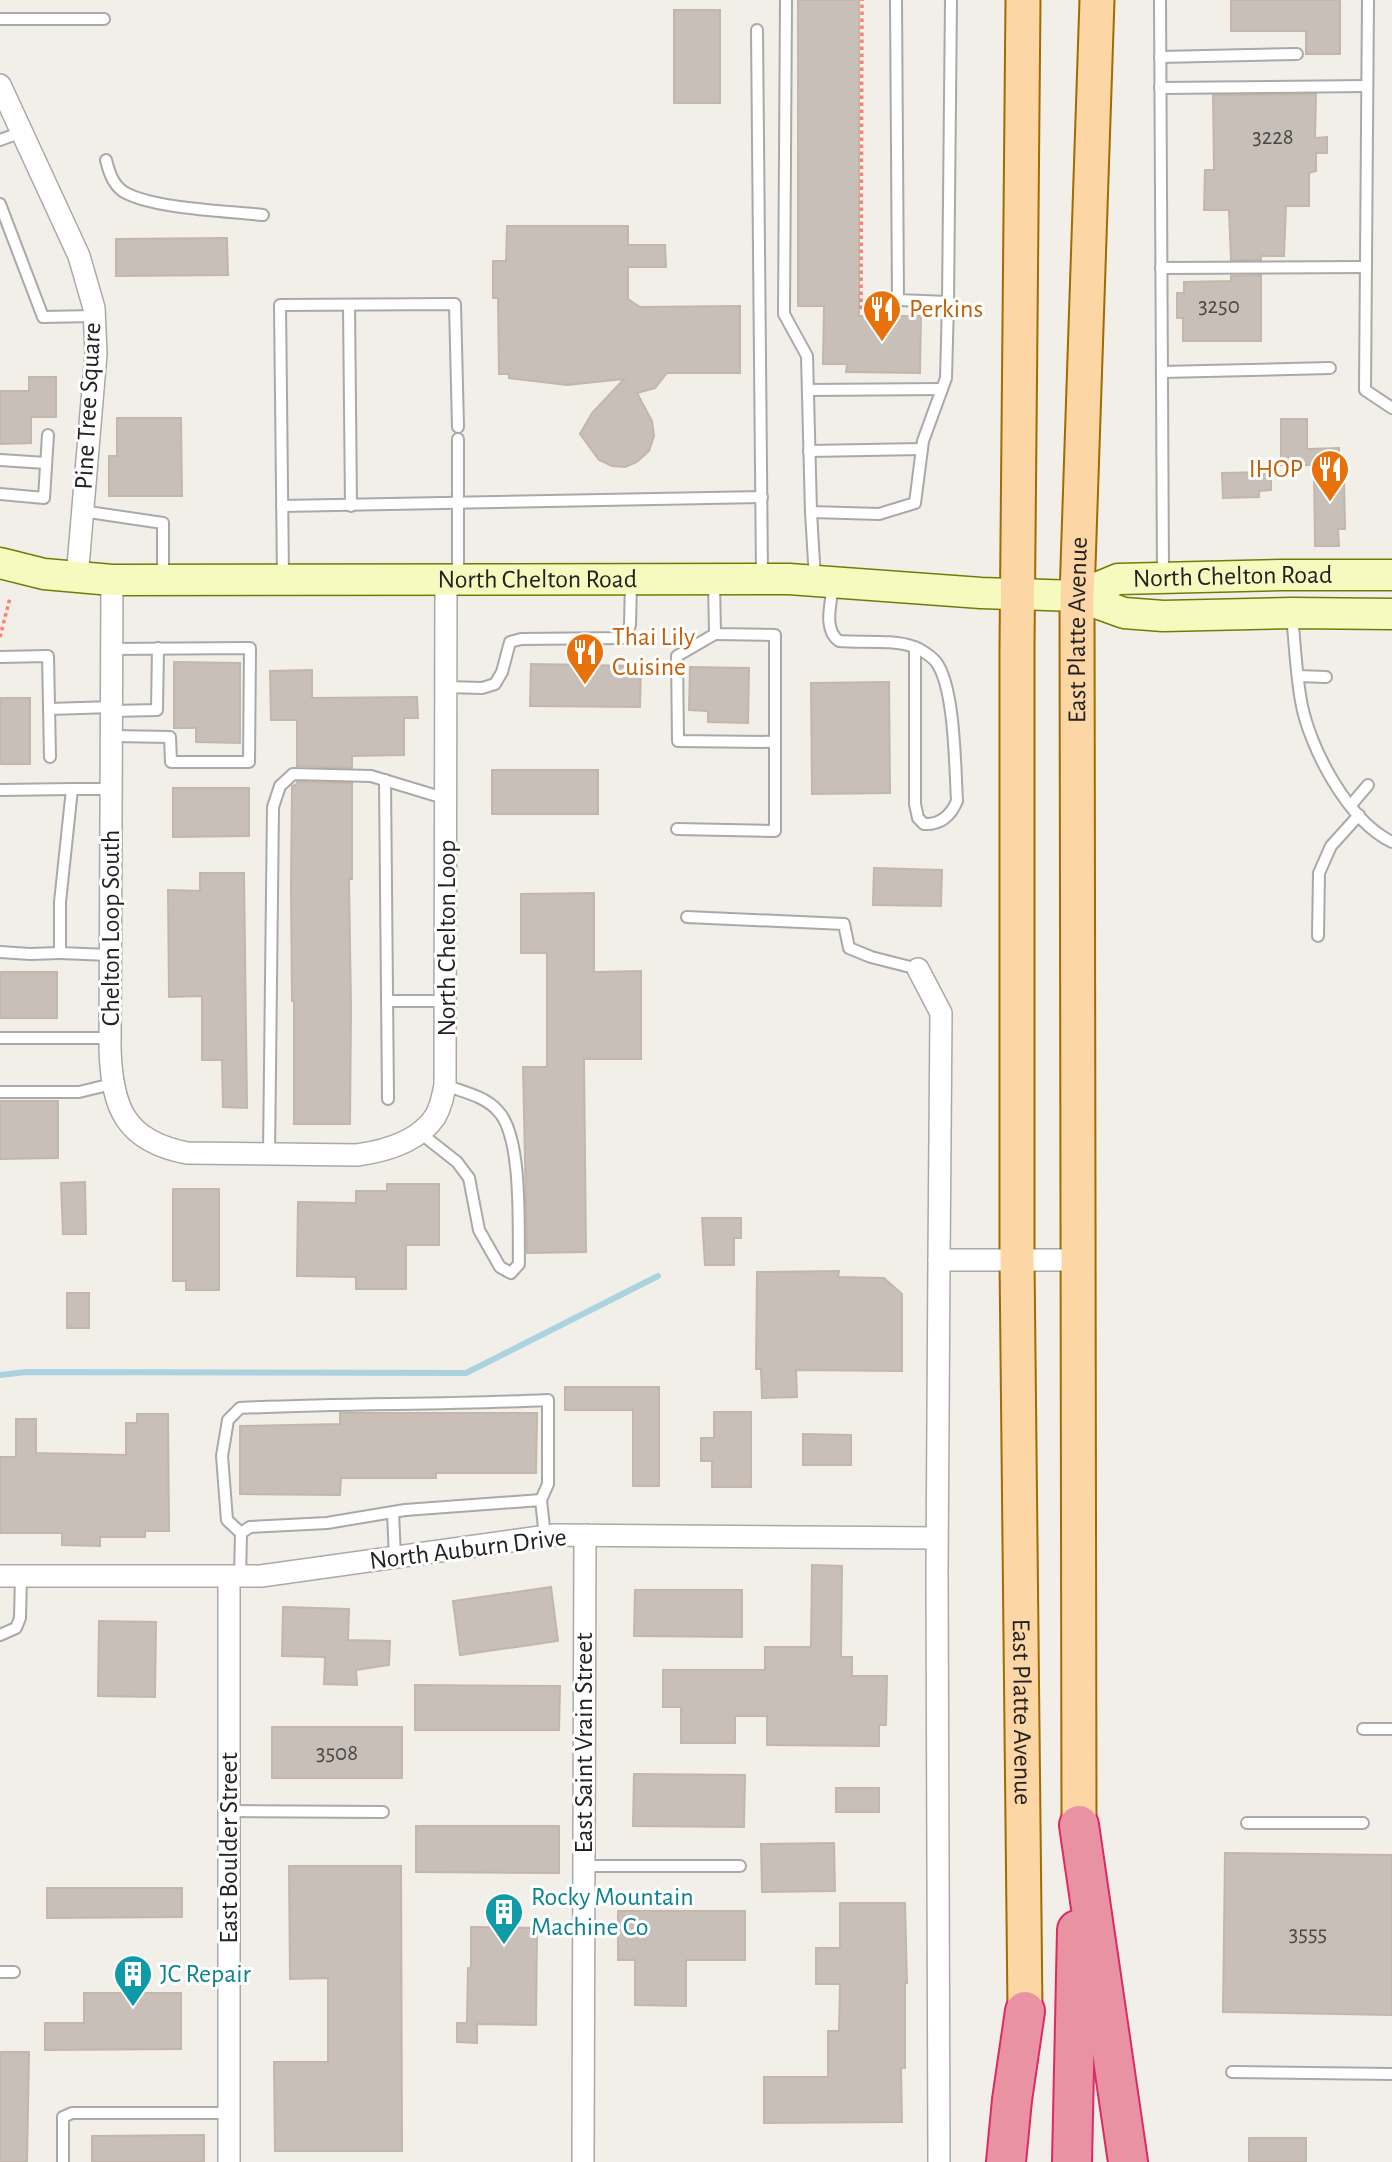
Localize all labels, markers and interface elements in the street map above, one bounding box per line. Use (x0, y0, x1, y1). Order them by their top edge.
house number: 3228 (1252, 126, 1294, 149)
restaurant icon: Perkins (861, 288, 903, 343)
house number: 3250 (1198, 295, 1240, 318)
place label: Perkins (909, 296, 983, 322)
street label: Pine Tree Square (71, 322, 105, 490)
restaurant icon: IHOP (1309, 448, 1351, 503)
place label: IHOP (1249, 456, 1303, 482)
street label: East Platte Avenue (1064, 536, 1092, 723)
street label: North Chelton Road (1132, 562, 1332, 592)
street label: North Chelton Road (438, 566, 637, 593)
place label: Thai Lily Cuisine (612, 624, 695, 680)
restaurant icon: Thai Lily Cuisine (564, 631, 606, 686)
street label: Chelton Loop South (98, 830, 124, 1026)
street label: North Chelton Loop (434, 839, 460, 1037)
street label: North Auburn Drive (368, 1524, 568, 1574)
street label: East Platte Avenue (1008, 1619, 1036, 1805)
street label: East Saint Vrain Street (571, 1632, 597, 1854)
house number: 3508 (316, 1742, 358, 1765)
street label: East Boulder Street (216, 1752, 242, 1944)
place label: Rocky Mountain Machine Co (531, 1884, 694, 1940)
building icon: Rocky Mountain Machine Co (483, 1891, 525, 1946)
house number: 3555 (1289, 1923, 1327, 1946)
building icon: JC Repair (112, 1953, 154, 2008)
place label: JC Repair (160, 1961, 251, 1987)

